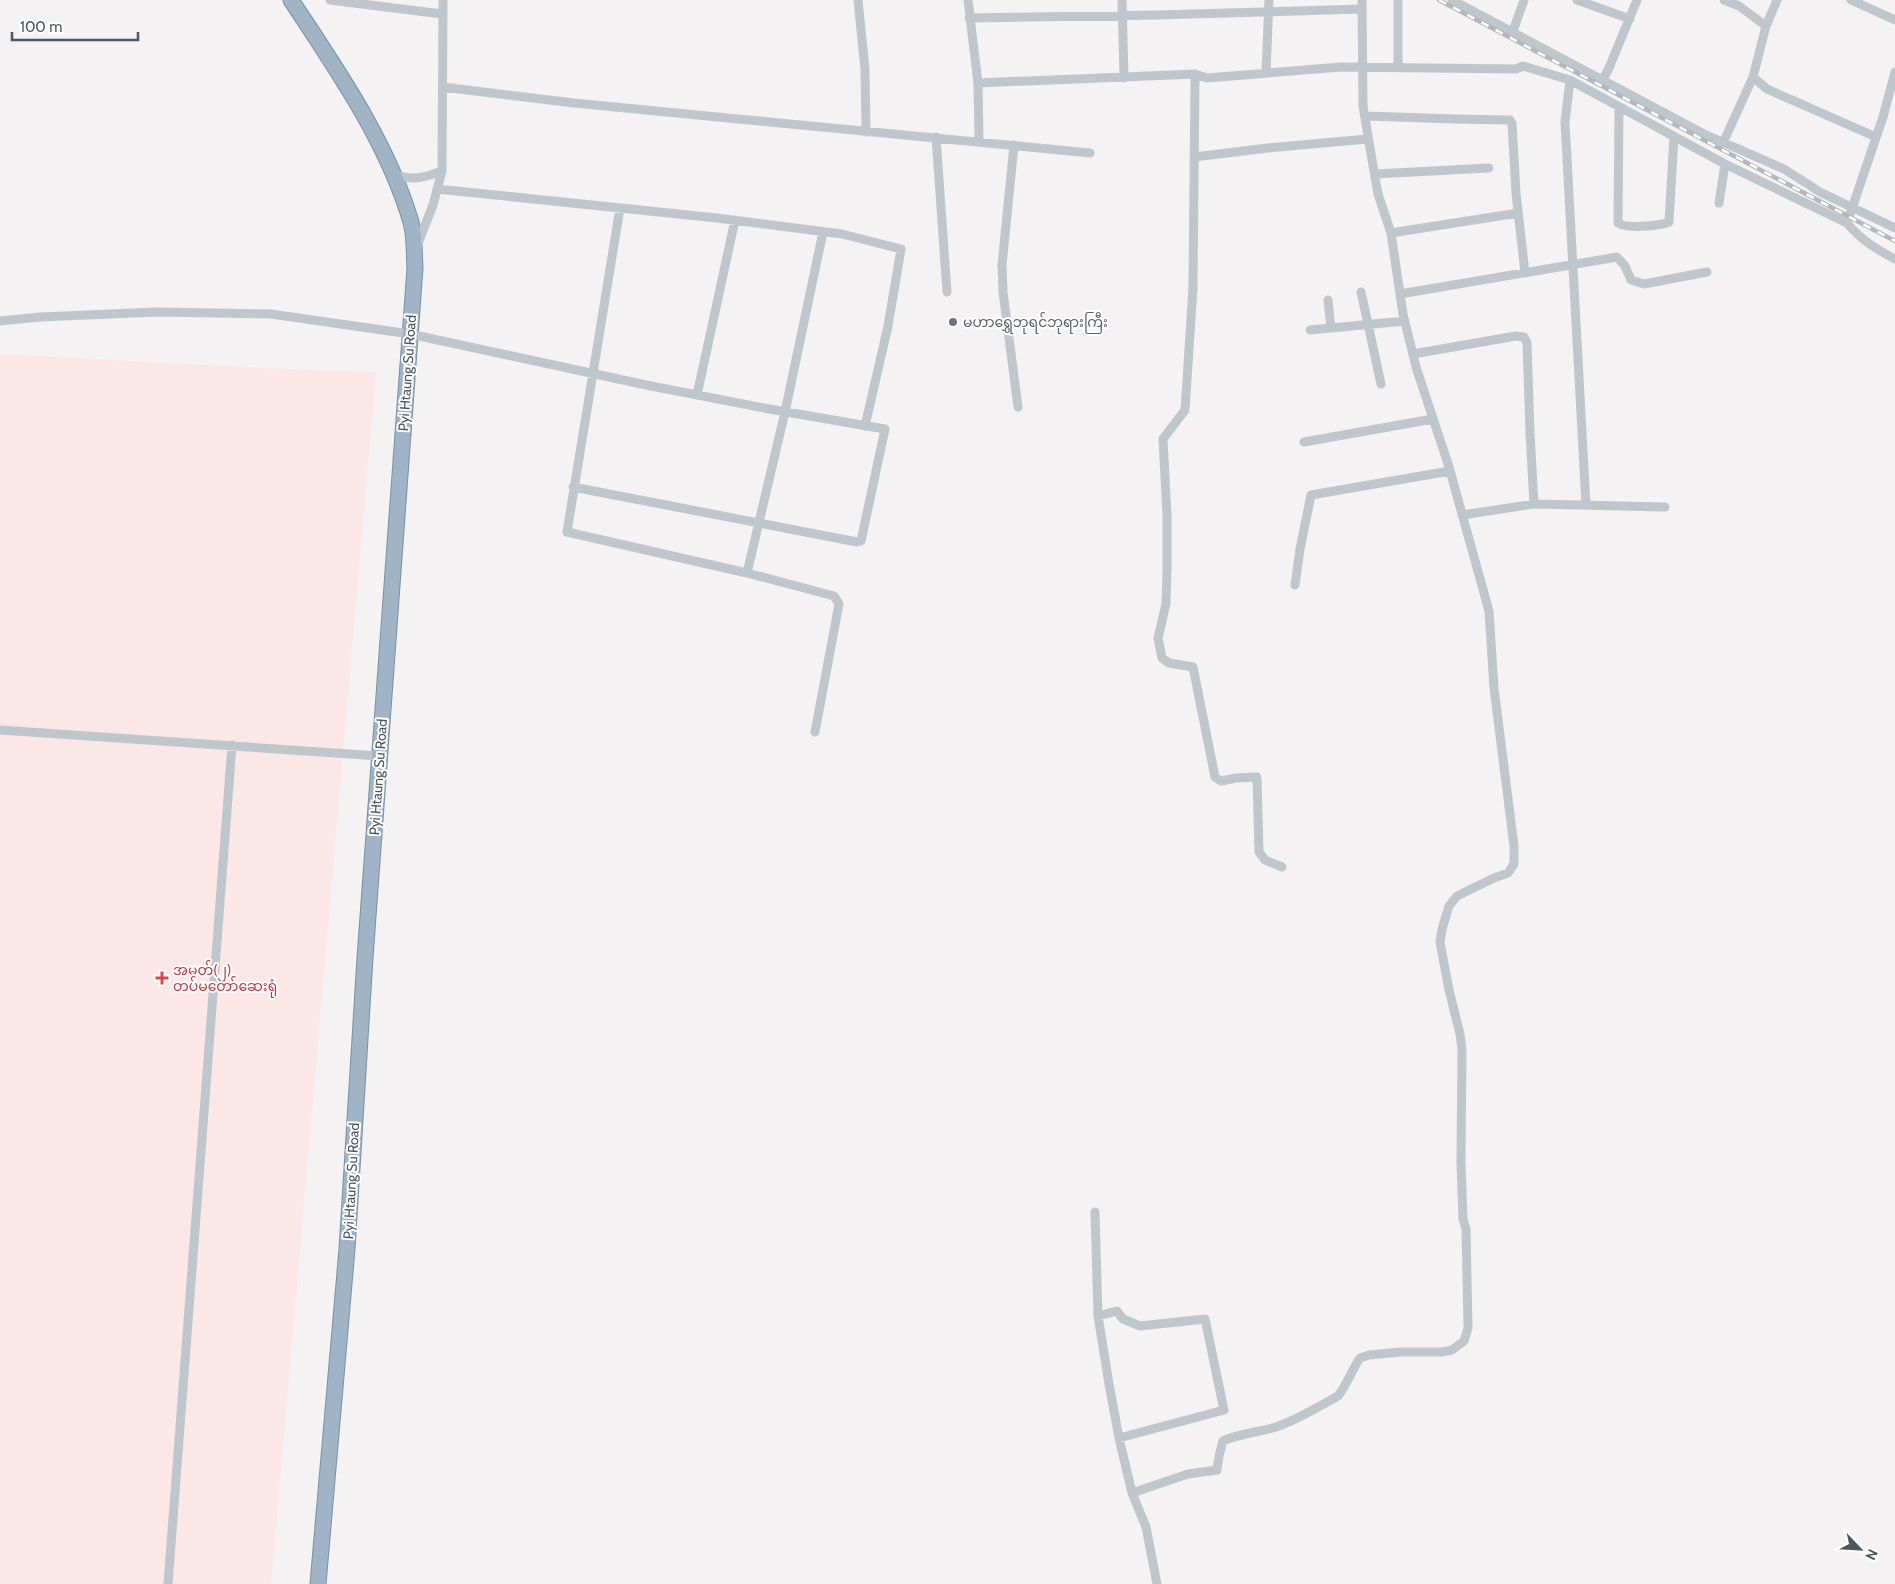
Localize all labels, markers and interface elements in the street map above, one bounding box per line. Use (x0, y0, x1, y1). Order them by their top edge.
scale bar (12, 10, 139, 42)
text: 100 m (20, 18, 62, 36)
place label: မဟာရွှေဘုရင်ဘုရားကြီး (963, 312, 1108, 334)
street label: Pyi Htaung Su Road (394, 314, 420, 432)
marker: မဟာရွှေဘုရင်ဘုရားကြီး (947, 316, 959, 328)
street label: Pyi Htaung Su Road (365, 718, 391, 836)
place label: အမှတ်(၂) တပ်မတော်ဆေးရုံ (173, 960, 277, 998)
marker: အမှတ်(၂) တပ်မတော်ဆေးရုံ (155, 971, 169, 985)
street label: Pyi Htaung Su Road (339, 1122, 363, 1240)
north arrow (1835, 1524, 1885, 1574)
text: N (1862, 1546, 1882, 1563)

